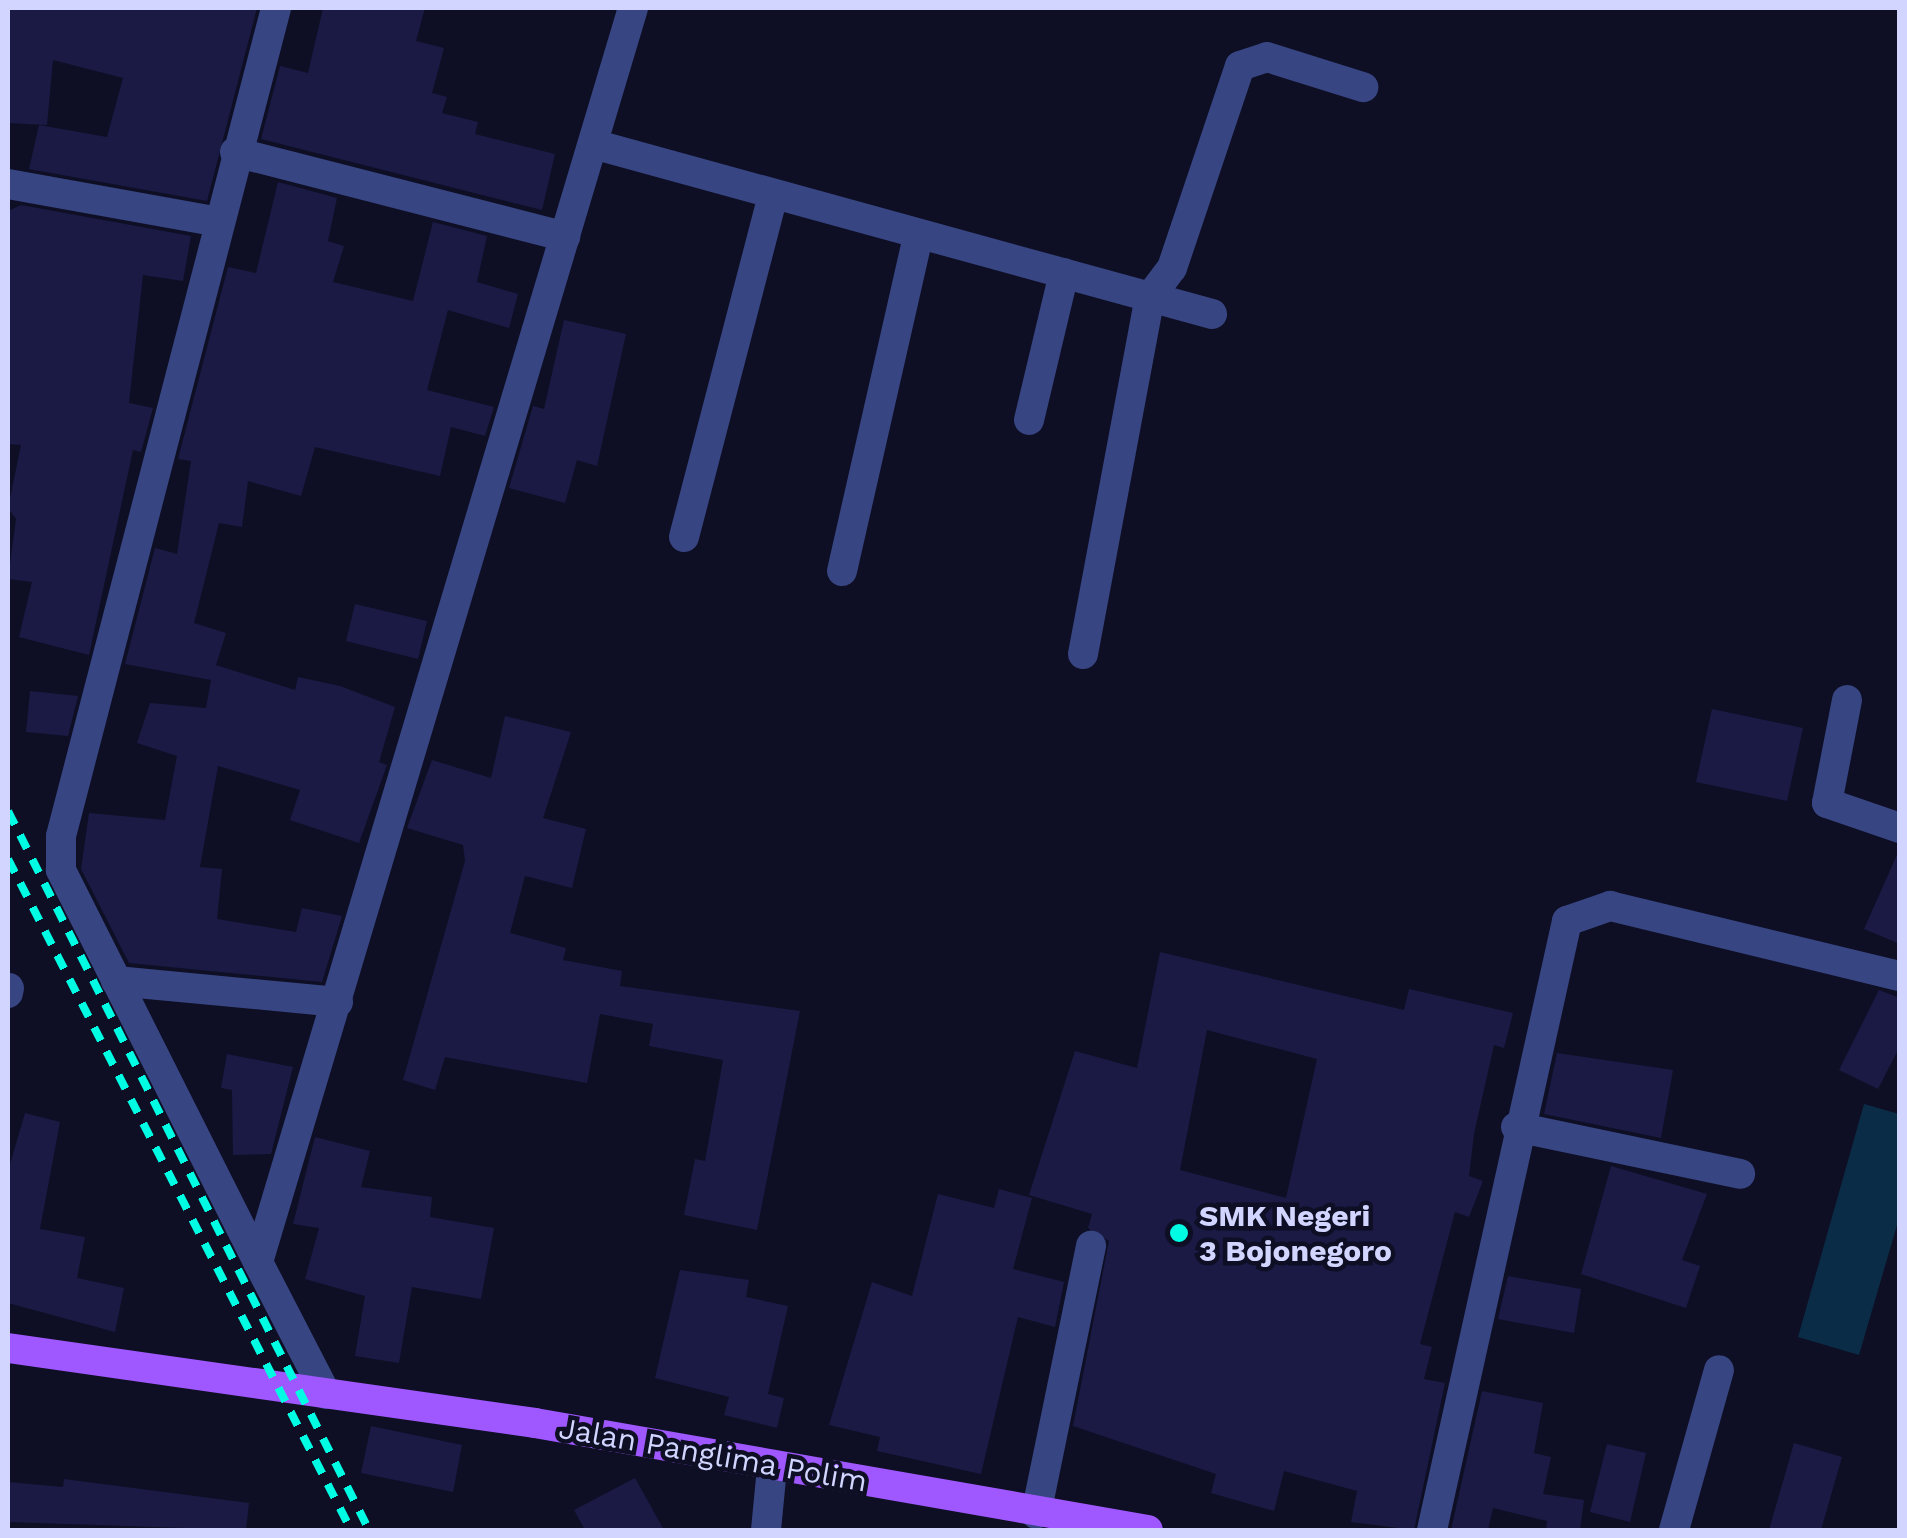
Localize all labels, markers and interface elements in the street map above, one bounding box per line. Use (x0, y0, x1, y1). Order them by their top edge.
place label: SMK Negeri 3 Bojonegoro (1199, 1198, 1392, 1268)
marker: SMK Negeri 3 Bojonegoro (1168, 1222, 1190, 1244)
street label: Jalan Panglima Polim (556, 1410, 870, 1500)

